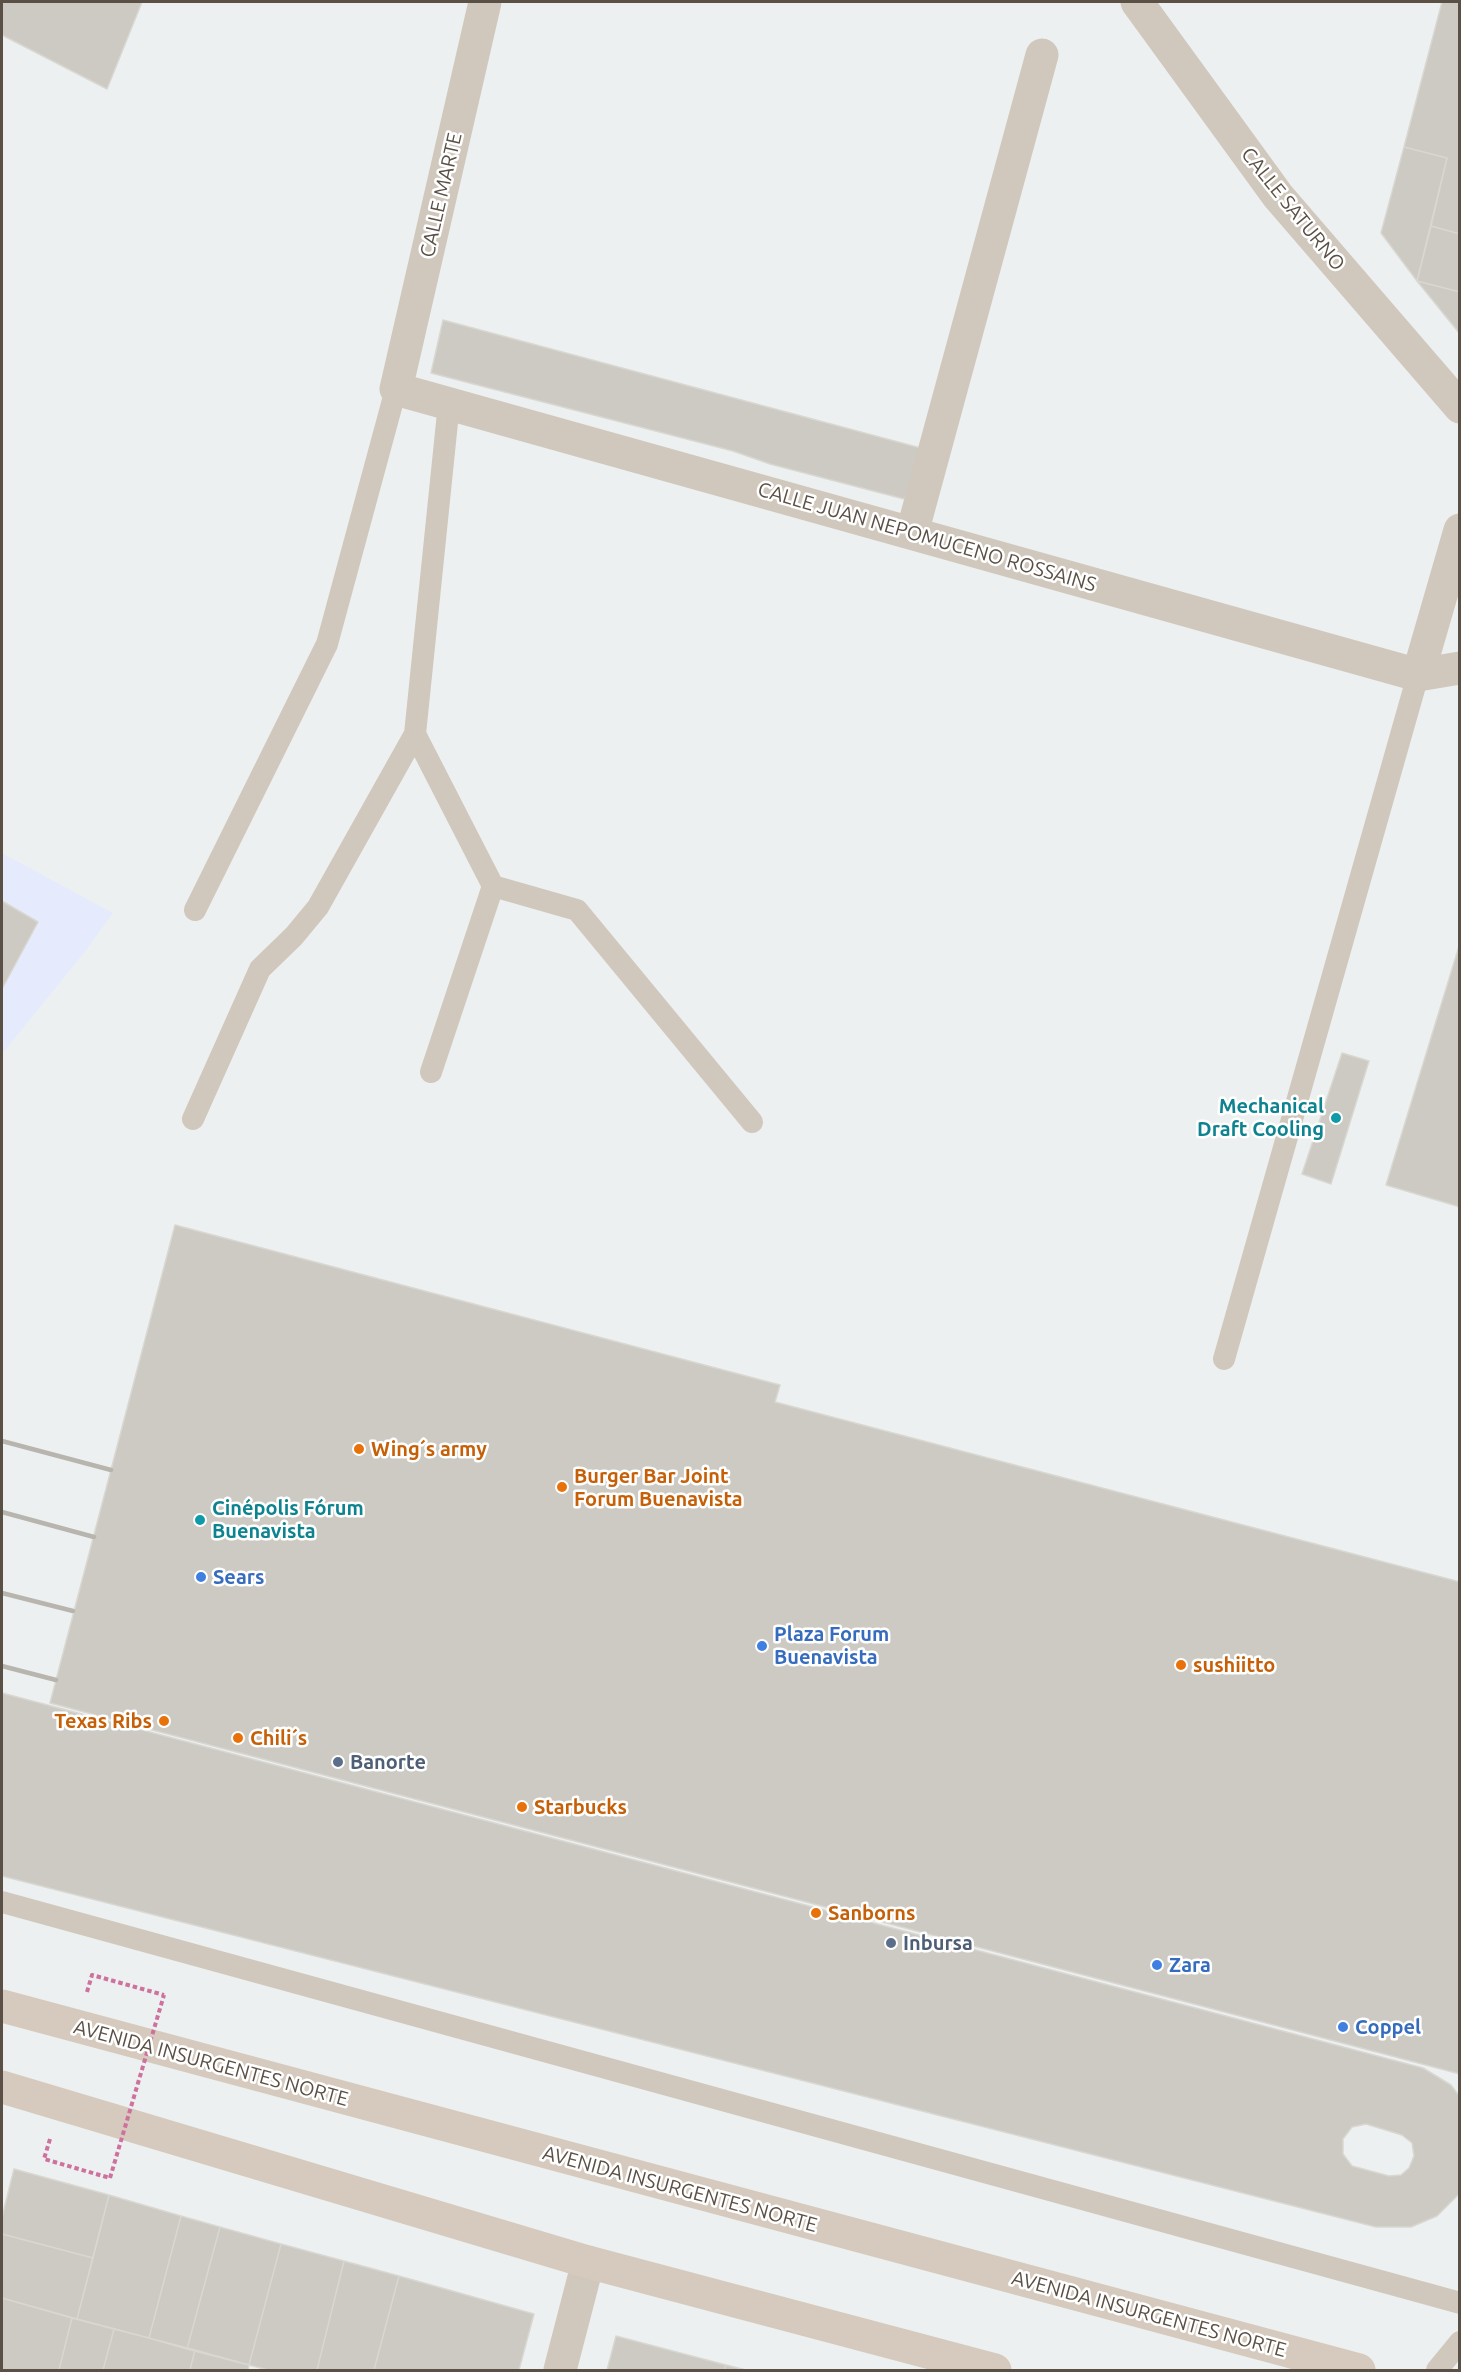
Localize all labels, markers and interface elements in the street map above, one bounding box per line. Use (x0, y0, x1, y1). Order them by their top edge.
street label: CALLE MARTE (415, 130, 467, 260)
street label: CALLE SATURNO (1236, 143, 1350, 275)
street label: CALLE JUAN NEPOMUCENO ROSSAINS (755, 477, 1099, 597)
place label: Mechanical Draft Cooling (1197, 1094, 1324, 1141)
marker: Mechanical Draft Cooling (1329, 1111, 1343, 1125)
place label: Wing´s army (371, 1437, 487, 1461)
marker: Wing´s army (352, 1442, 366, 1456)
place label: Burger Bar Joint Forum Buenavista (574, 1464, 743, 1511)
marker: Burger Bar Joint Forum Buenavista (555, 1480, 569, 1494)
place label: Cinépolis Fórum Buenavista (212, 1496, 364, 1543)
marker: Cinépolis Fórum Buenavista (193, 1513, 207, 1527)
place label: Sears (213, 1565, 264, 1589)
marker: Sears (194, 1570, 208, 1584)
place label: Plaza Forum Buenavista (774, 1622, 889, 1669)
marker: Plaza Forum Buenavista (755, 1639, 769, 1653)
place label: sushiitto (1193, 1653, 1275, 1677)
marker: sushiitto (1174, 1658, 1188, 1672)
place label: Texas Ribs (54, 1709, 152, 1733)
marker: Texas Ribs (157, 1714, 171, 1728)
place label: Chili´s (250, 1726, 307, 1750)
marker: Chili´s (231, 1731, 245, 1745)
place label: Banorte (350, 1750, 426, 1774)
marker: Banorte (331, 1755, 345, 1769)
place label: Starbucks (534, 1795, 627, 1819)
marker: Starbucks (515, 1800, 529, 1814)
place label: Sanborns (828, 1901, 915, 1925)
marker: Sanborns (809, 1906, 823, 1920)
place label: Inbursa (903, 1931, 973, 1955)
marker: Inbursa (884, 1936, 898, 1950)
place label: Zara (1169, 1953, 1211, 1977)
marker: Zara (1150, 1958, 1164, 1972)
street label: AVENIDA INSURGENTES NORTE (71, 2015, 351, 2111)
place label: Coppel (1355, 2015, 1421, 2039)
marker: Coppel (1336, 2020, 1350, 2034)
street label: AVENIDA INSURGENTES NORTE (540, 2141, 820, 2237)
street label: AVENIDA INSURGENTES NORTE (1009, 2266, 1289, 2362)

